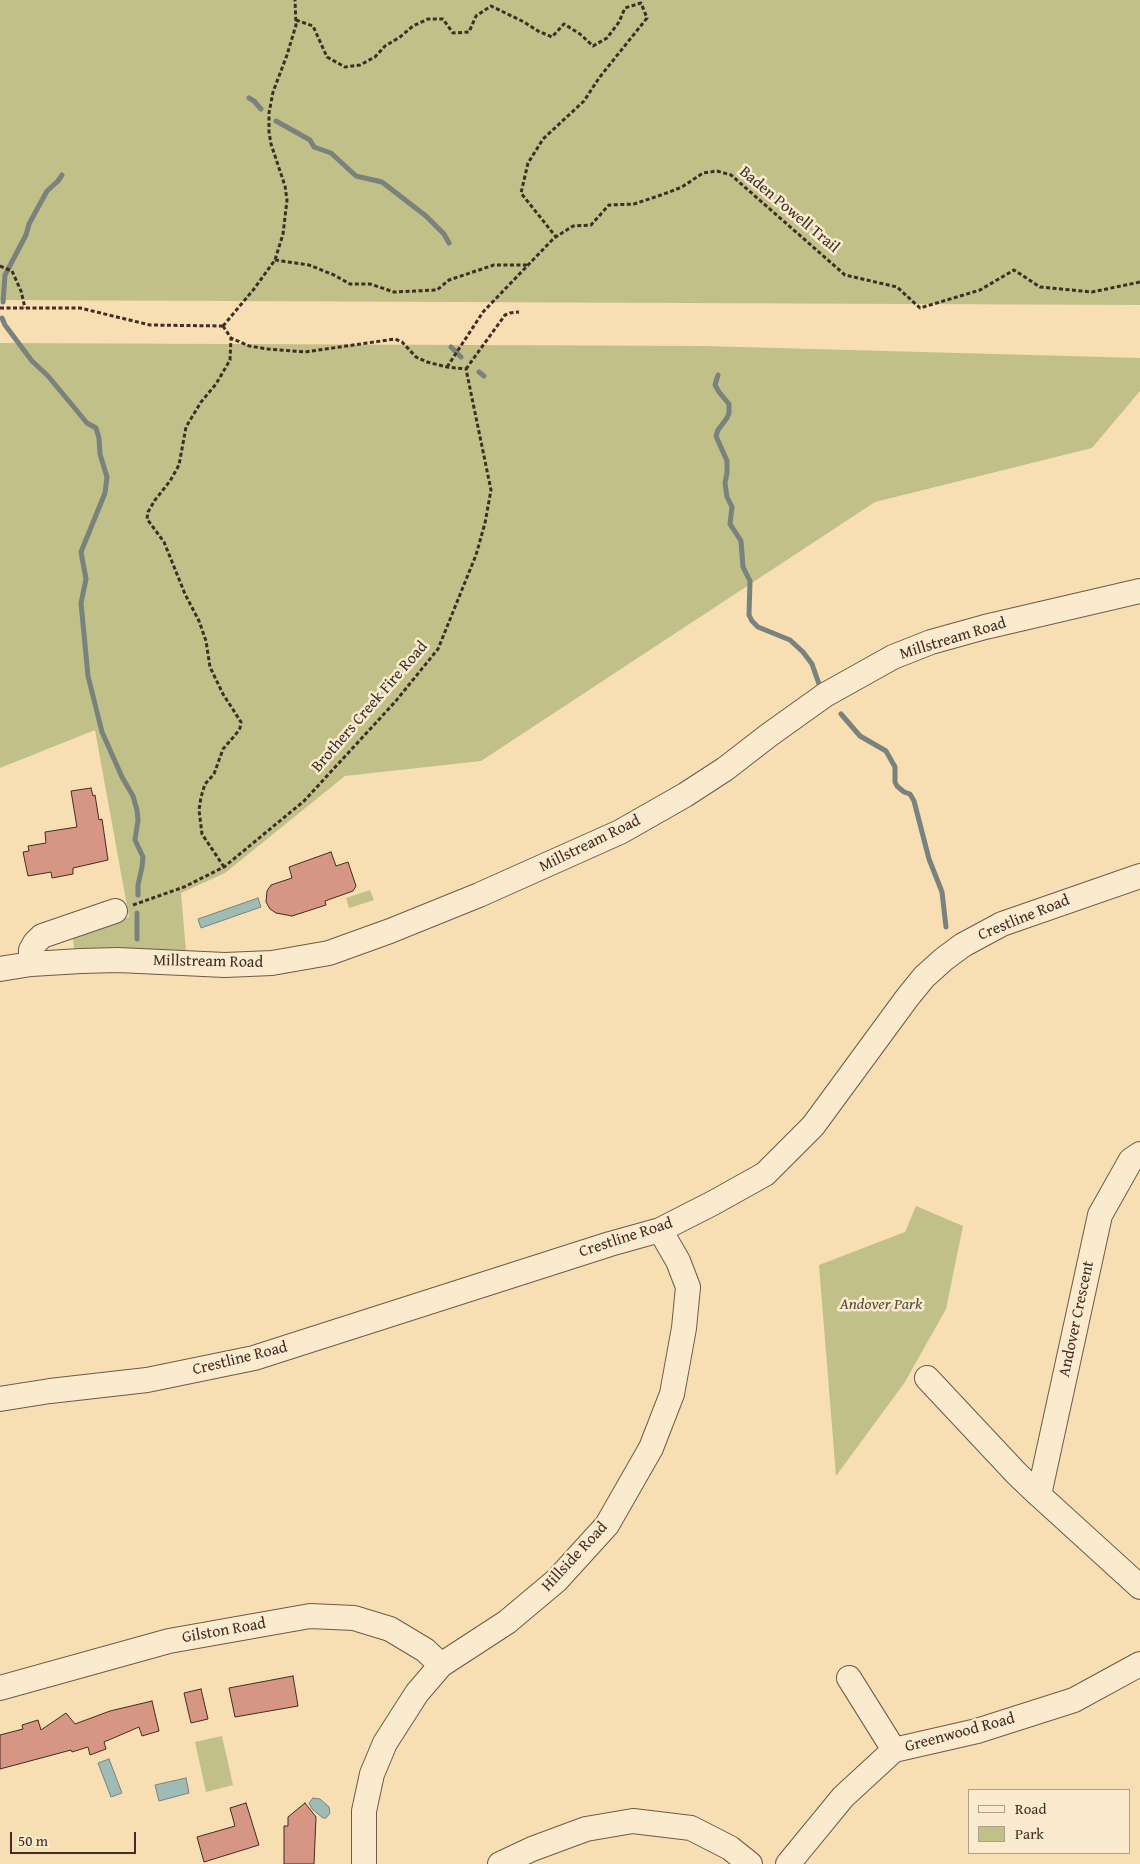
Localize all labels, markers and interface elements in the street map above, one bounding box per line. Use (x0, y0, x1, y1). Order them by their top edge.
street label: Baden Powell Trail (735, 163, 843, 257)
street label: Millstream Road (898, 614, 1008, 664)
street label: Brothers Creek Fire Road (308, 638, 432, 776)
street label: Millstream Road (536, 811, 644, 877)
street label: Crestline Road (975, 891, 1073, 945)
street label: Millstream Road (153, 951, 263, 973)
street label: Crestline Road (577, 1214, 675, 1262)
street label: Andover Crescent (1055, 1259, 1099, 1379)
park label: Andover Park (840, 1295, 922, 1315)
street label: Crestline Road (191, 1338, 289, 1380)
street label: Hillside Road (538, 1518, 612, 1596)
street label: Gilston Road (181, 1614, 267, 1648)
street label: Greenwood Road (903, 1709, 1017, 1757)
legend (968, 1789, 1130, 1854)
text: Road (1015, 1798, 1046, 1819)
scale bar (12, 1822, 139, 1854)
text: Park (1015, 1823, 1044, 1844)
text: 50 m (18, 1830, 48, 1851)

